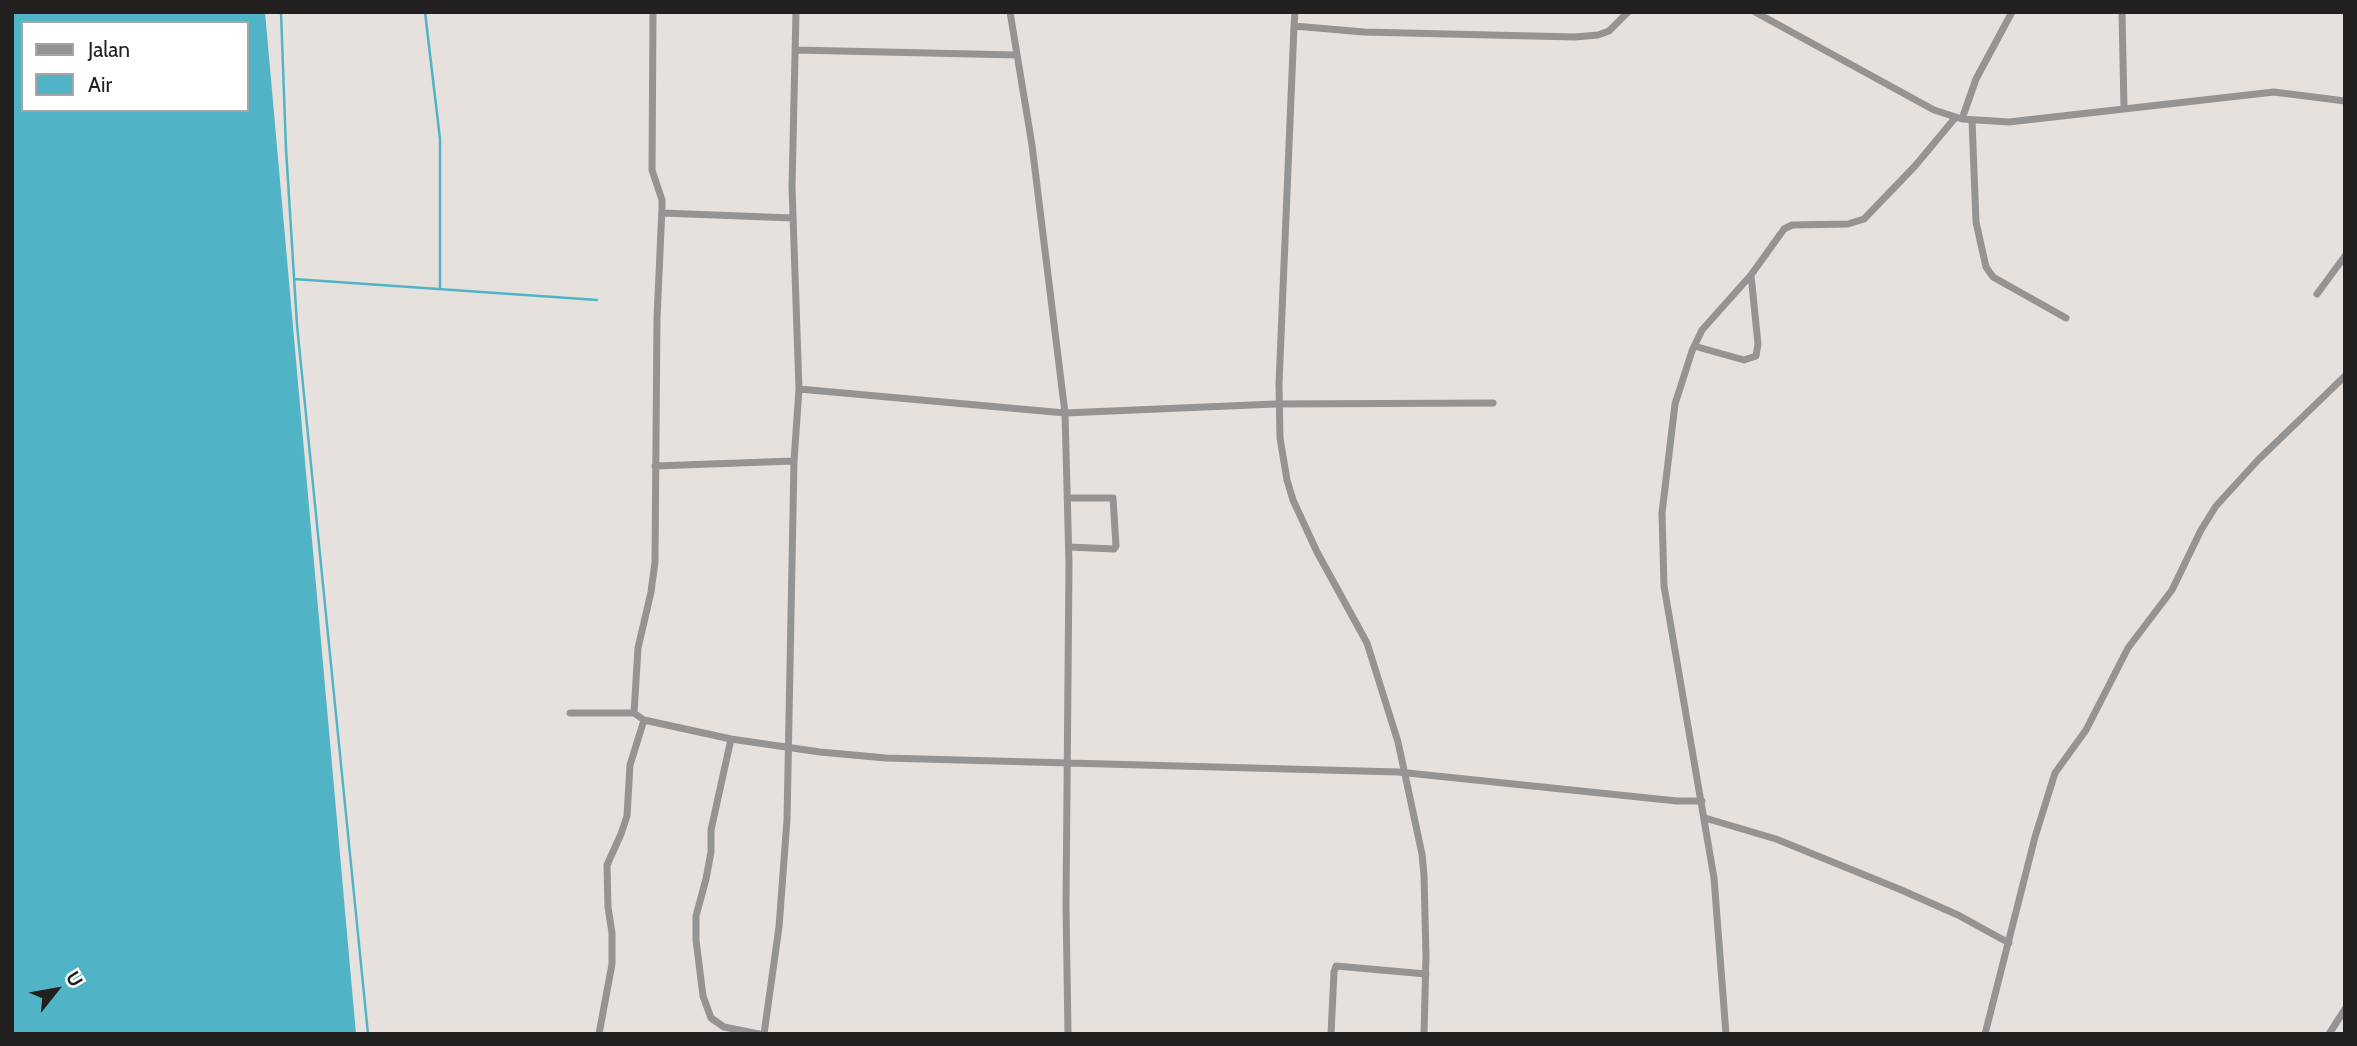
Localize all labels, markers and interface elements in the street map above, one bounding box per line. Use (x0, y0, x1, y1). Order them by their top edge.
legend (21, 21, 248, 112)
text: Jalan (88, 37, 130, 62)
text: Air (88, 72, 112, 97)
north arrow (21, 955, 91, 1025)
text: U (61, 967, 88, 991)

